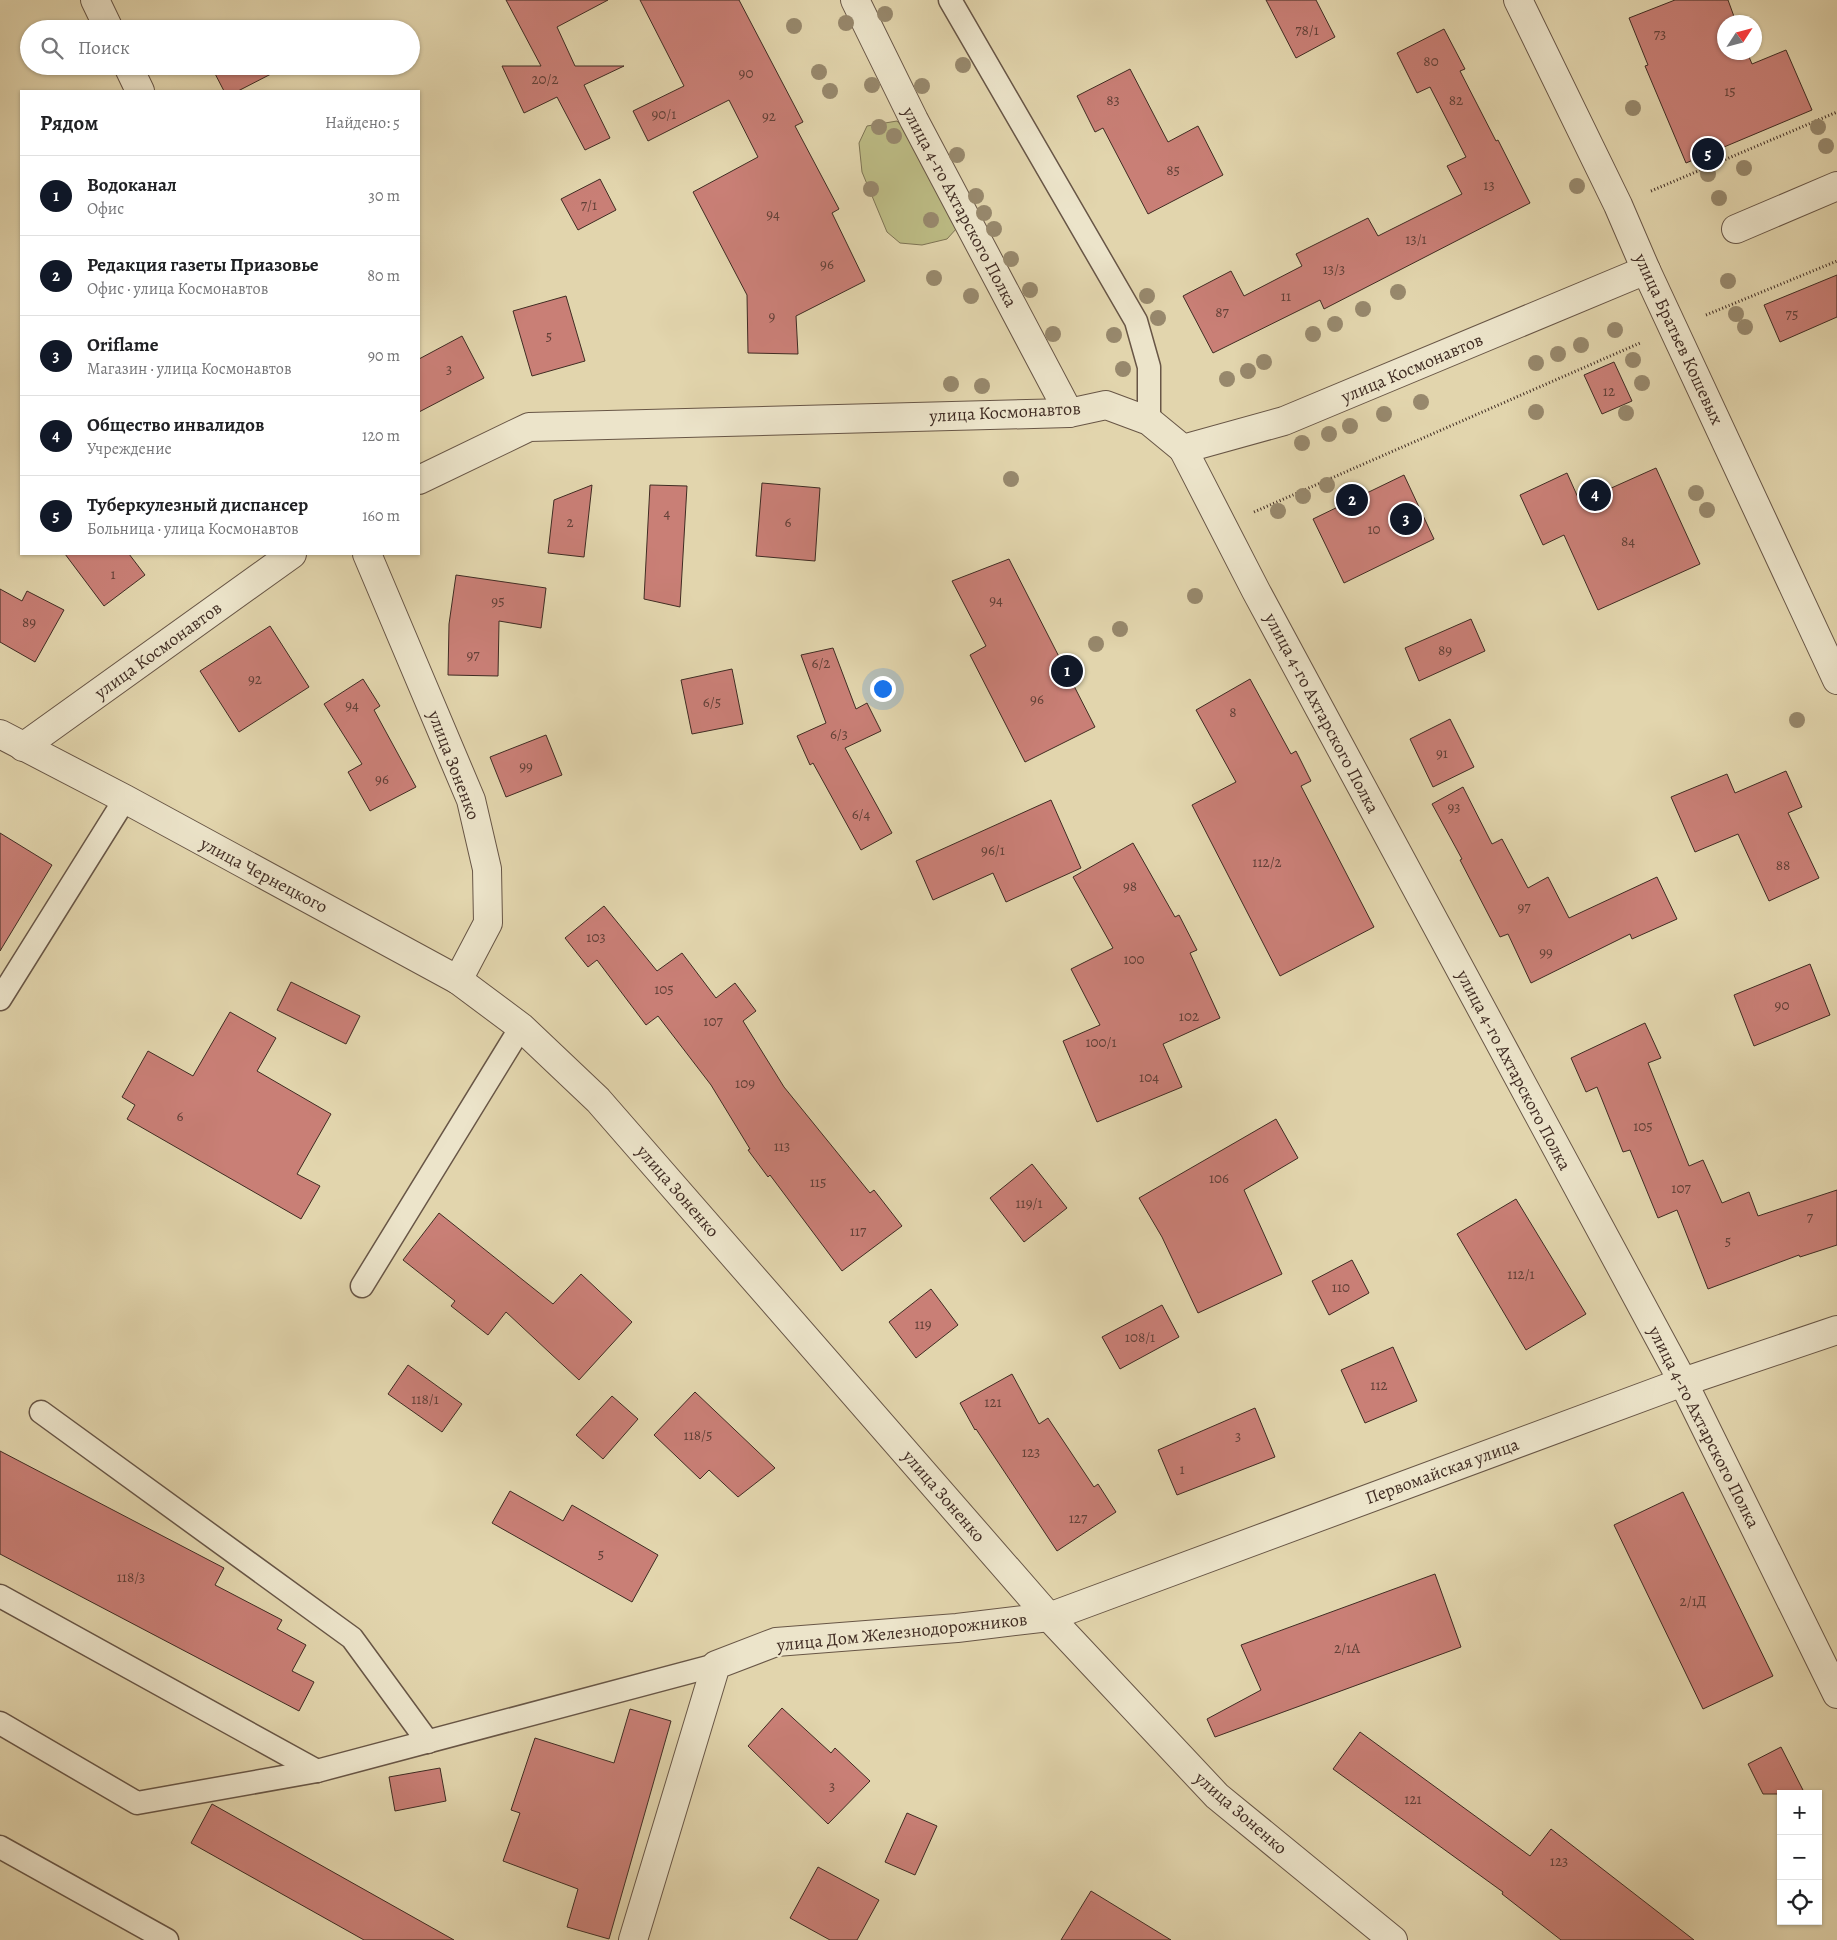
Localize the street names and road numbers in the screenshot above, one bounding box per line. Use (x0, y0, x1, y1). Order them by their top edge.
street label: улица 4-го Ахтарского Полка (896, 102, 1023, 312)
street label: улица Братьев Кошевых (1628, 248, 1729, 429)
street label: улица Космонавтов (1337, 327, 1486, 409)
street label: улица Космонавтов (928, 396, 1081, 428)
street label: улица Космонавтов (89, 596, 226, 705)
street label: улица 4-го Ахтарского Полка (1258, 608, 1385, 818)
street label: улица Зоненко (422, 706, 486, 823)
street label: улица Чернецкого (195, 831, 332, 919)
street label: улица 4-го Ахтарского Полка (1450, 965, 1577, 1175)
street label: улица Зоненко (630, 1139, 725, 1242)
street label: улица 4-го Ахтарского Полка (1642, 1321, 1766, 1533)
street label: Первомайская улица (1362, 1432, 1523, 1510)
street label: улица Зоненко (896, 1444, 991, 1547)
street label: улица Дом Железнодорожников (775, 1607, 1028, 1657)
street label: улица Зоненко (1189, 1765, 1292, 1860)

